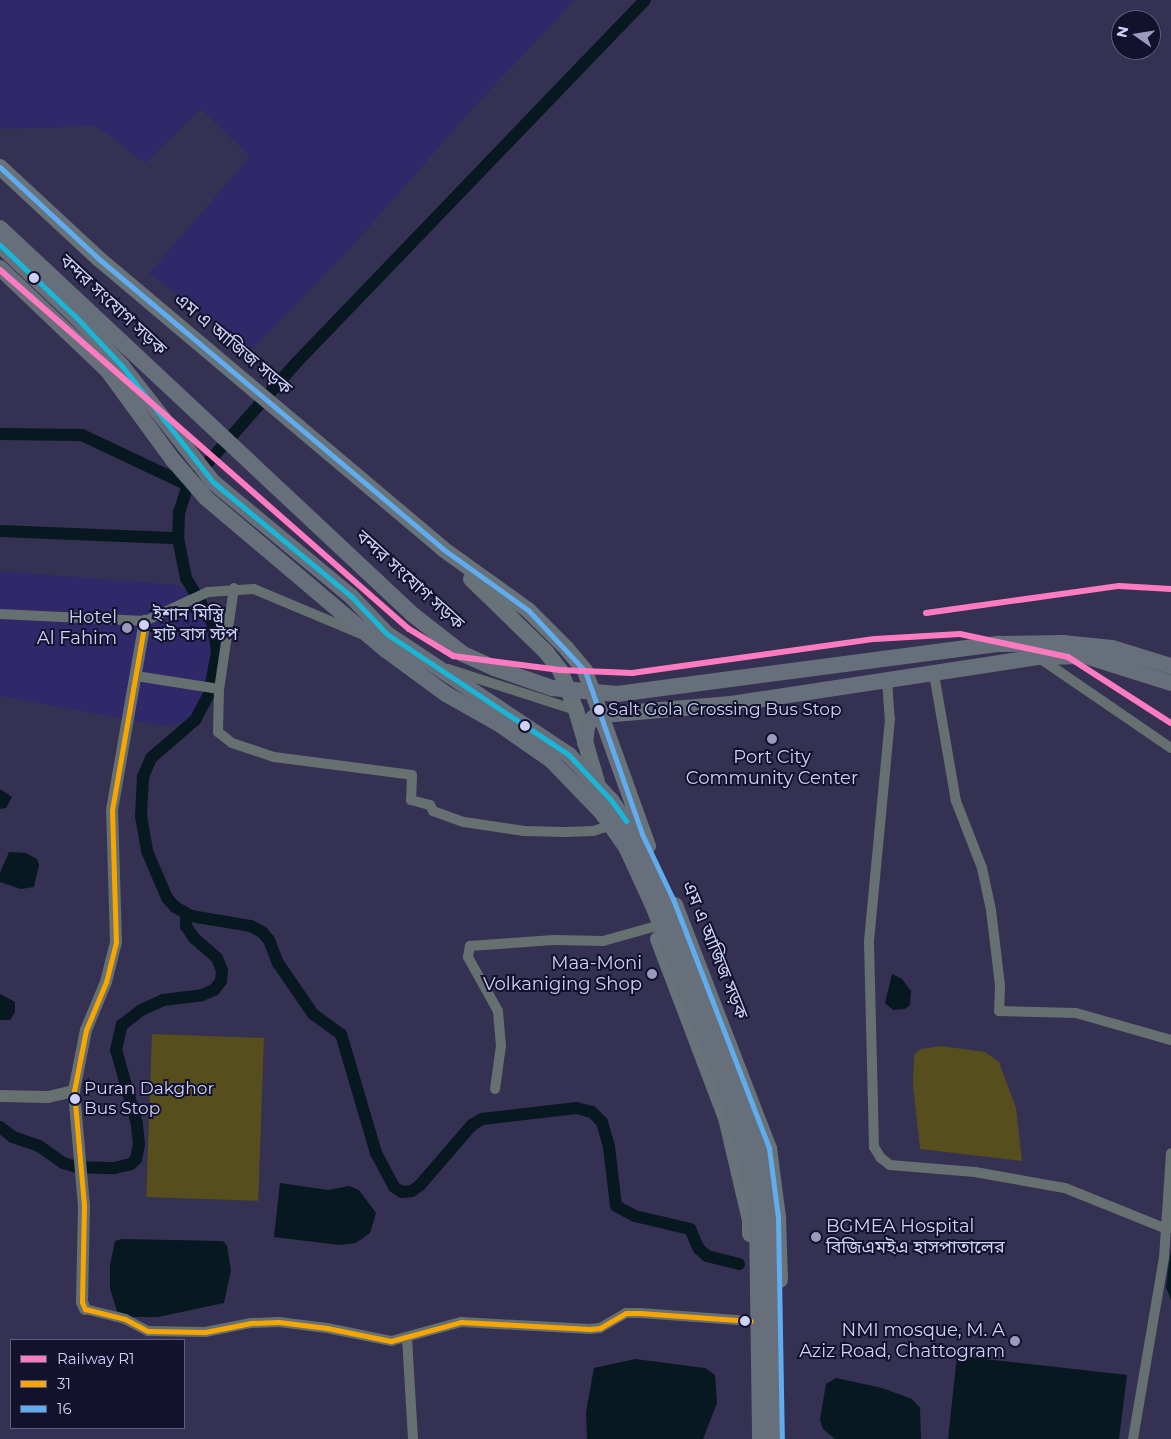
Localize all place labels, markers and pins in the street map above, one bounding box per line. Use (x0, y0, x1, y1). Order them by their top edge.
unlabelled marker (29, 273, 39, 283)
place label: ইশান মিস্ত্রি হাট বাস স্টপ (153, 605, 238, 645)
place label: Hotel Al Fahim (37, 607, 117, 650)
marker: ইশান মিস্ত্রি হাট বাস স্টপ (139, 620, 149, 630)
marker: Hotel Al Fahim (121, 622, 133, 634)
place label: Salt Gola Crossing Bus Stop (608, 700, 841, 720)
marker: Salt Gola Crossing Bus Stop (594, 705, 604, 715)
unlabelled marker (520, 721, 530, 731)
marker: Port City Community Center (766, 733, 778, 745)
place label: Port City Community Center (686, 747, 858, 790)
place label: Maa-Moni Volkaniging Shop (483, 953, 642, 996)
marker: Maa-Moni Volkaniging Shop (646, 968, 658, 980)
place label: Puran Dakghor Bus Stop (84, 1079, 214, 1119)
marker: Puran Dakghor Bus Stop (70, 1094, 80, 1104)
place label: BGMEA Hospital বিজিএমইএ হাসপাতালের (826, 1216, 1005, 1258)
marker: BGMEA Hospital বিজিএমইএ হাসপাতালের (810, 1231, 822, 1243)
unlabelled marker (740, 1316, 750, 1326)
place label: NMI mosque, M. A Aziz Road, Chattogram (799, 1320, 1005, 1362)
marker: NMI mosque, M. A Aziz Road, Chattogram (1009, 1335, 1021, 1347)

